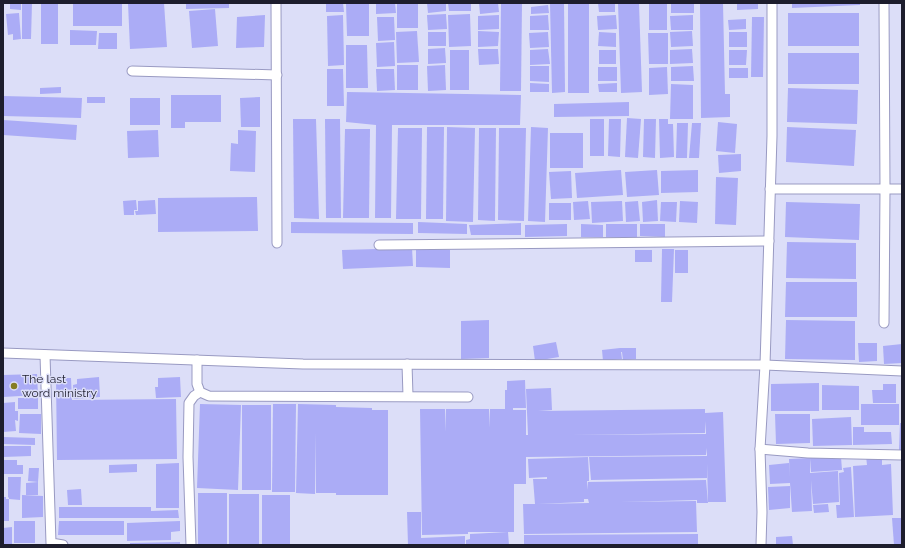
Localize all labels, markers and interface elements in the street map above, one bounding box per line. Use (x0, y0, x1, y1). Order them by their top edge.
place label: The last word ministry (22, 372, 98, 400)
marker: The last word ministry (9, 381, 19, 391)

